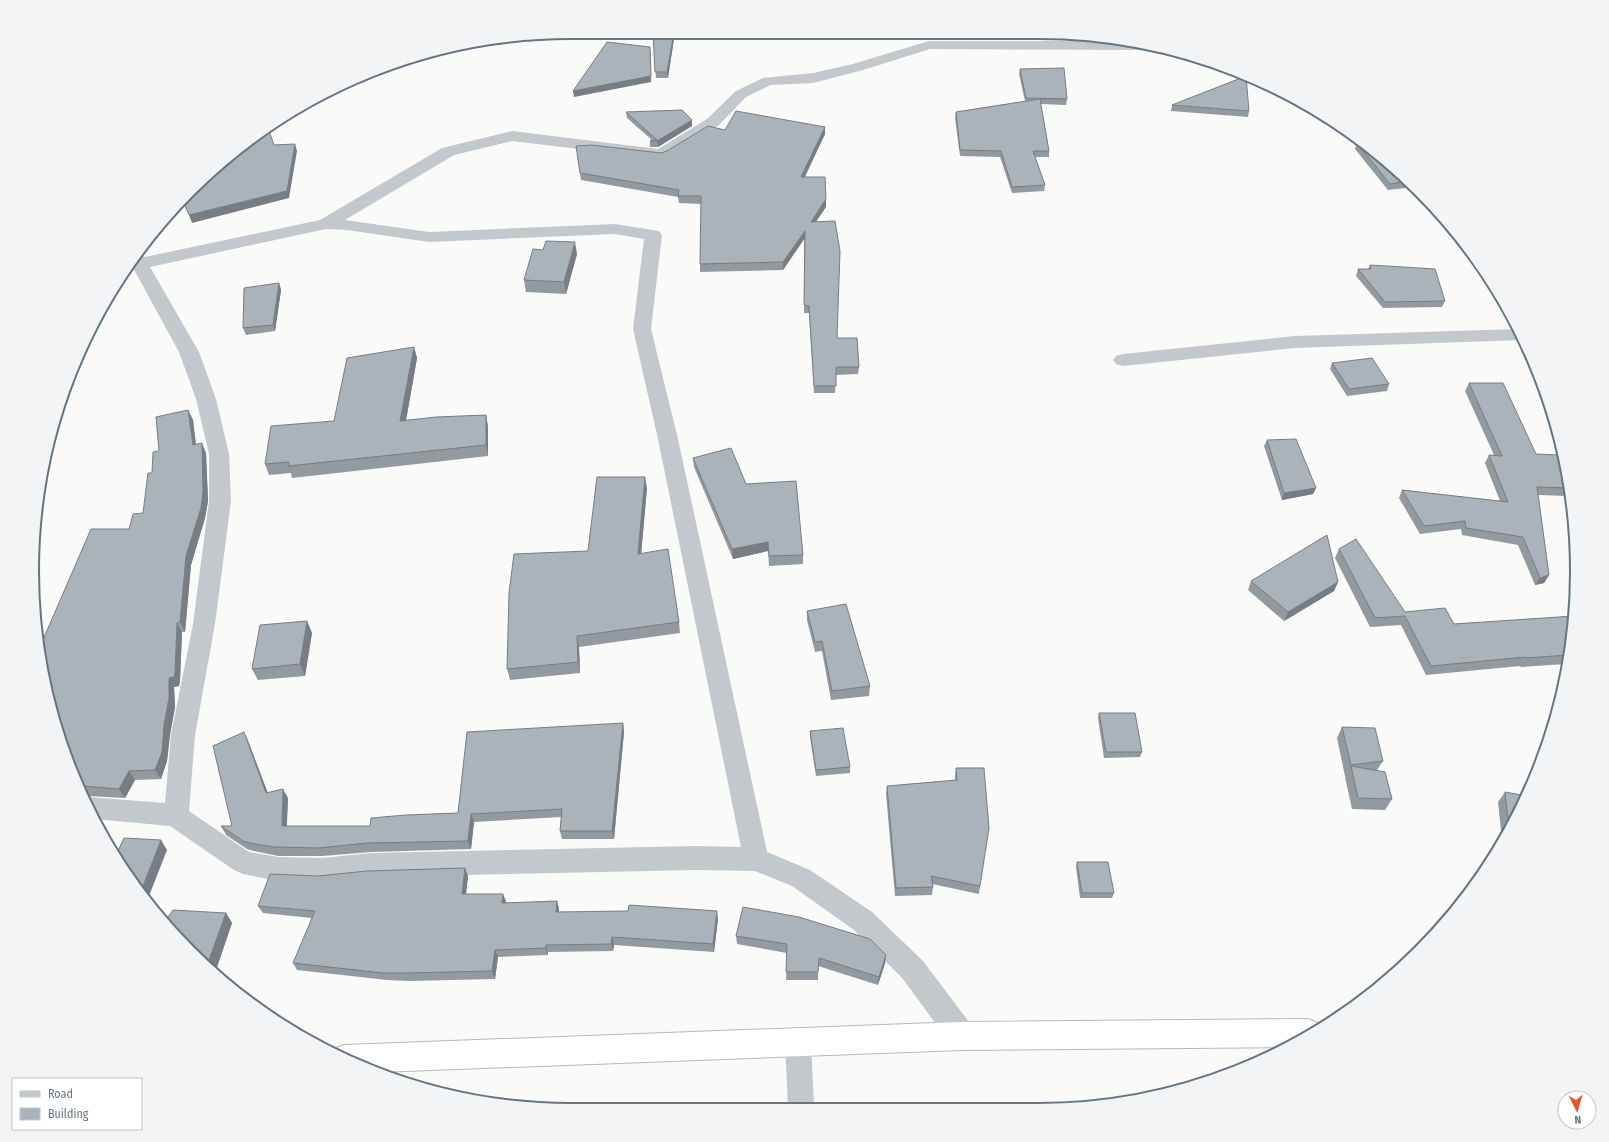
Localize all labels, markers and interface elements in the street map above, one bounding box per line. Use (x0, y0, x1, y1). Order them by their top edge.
legend (12, 1078, 142, 1130)
text: Road (48, 1087, 73, 1101)
north arrow (1557, 1090, 1597, 1130)
text: Building (48, 1107, 89, 1121)
text: N (1574, 1113, 1582, 1126)

